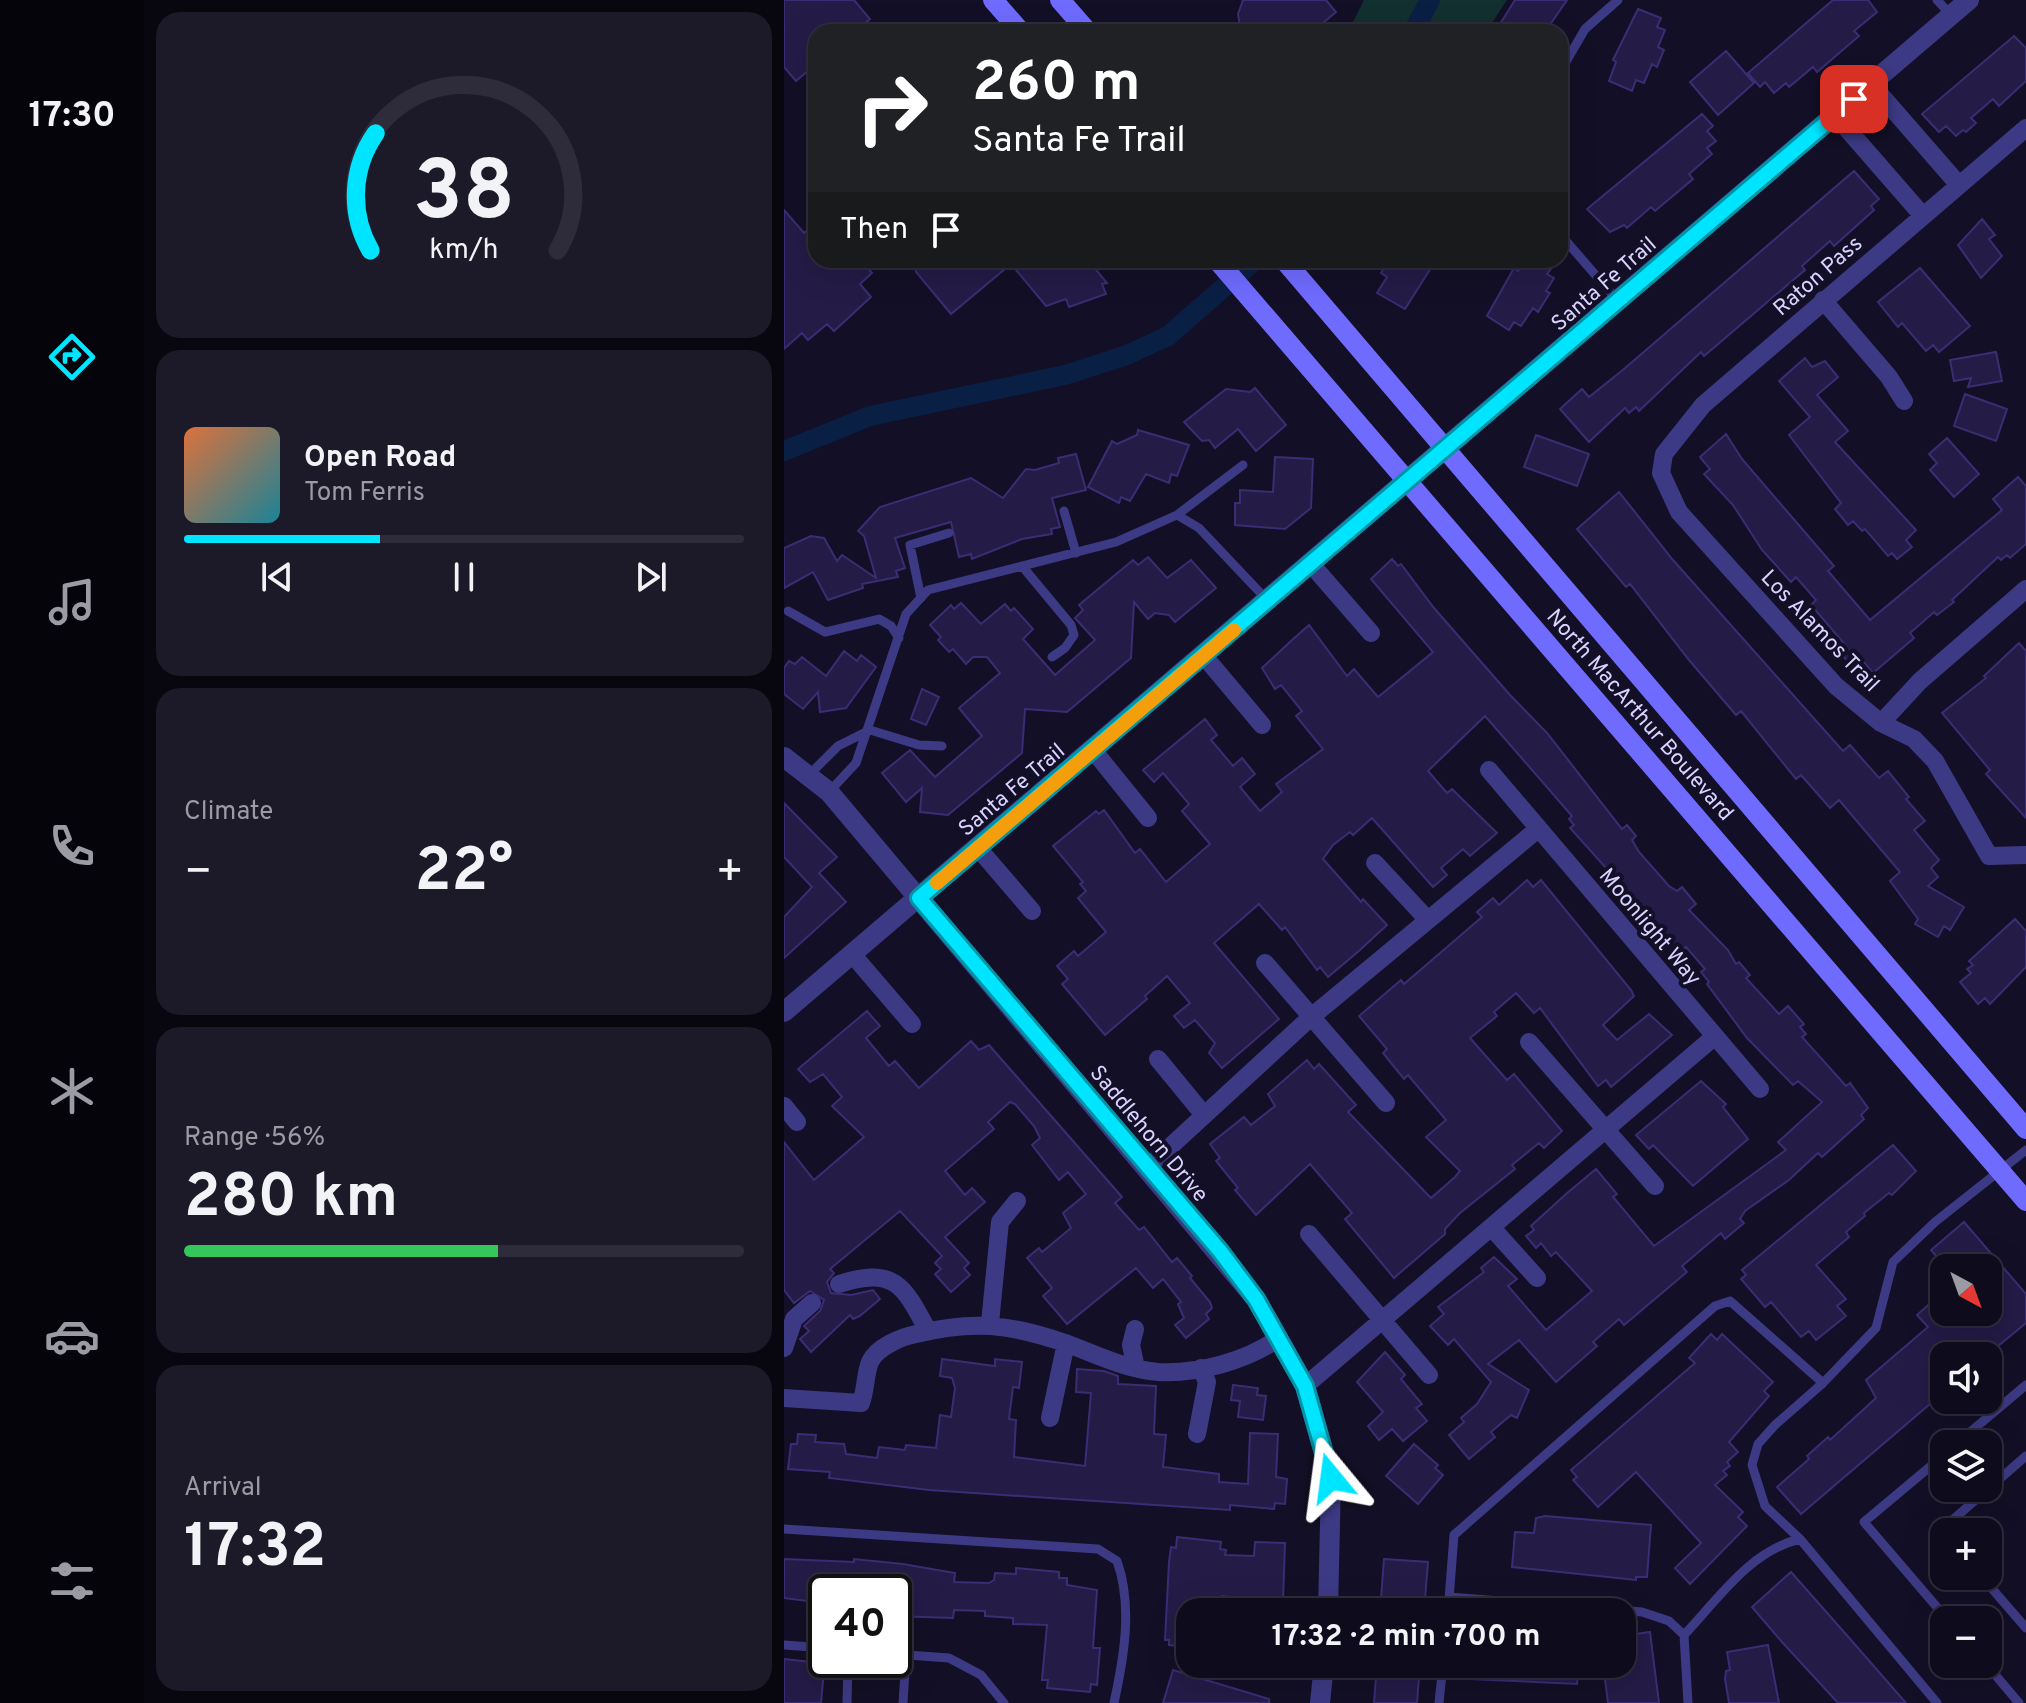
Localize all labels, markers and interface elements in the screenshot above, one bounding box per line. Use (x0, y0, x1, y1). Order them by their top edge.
text: 260 m (972, 50, 1141, 120)
icon: right (840, 56, 944, 160)
pin (1820, 65, 1888, 133)
icon: arrive (1832, 77, 1876, 121)
text: 17:30 (28, 94, 116, 140)
text: Santa Fe Trail (972, 119, 1186, 165)
text: 38 (413, 144, 515, 249)
icon: arrive (924, 208, 968, 252)
text: Then (840, 212, 908, 249)
street label: Raton Pass (1769, 231, 1869, 323)
street label: Santa Fe Trail (1546, 232, 1663, 338)
text: km/h (429, 233, 499, 269)
icon: directions (44, 329, 100, 385)
text: Open Road (304, 440, 456, 477)
text: Tom Ferris (304, 477, 425, 510)
icon: previous (255, 555, 299, 599)
icon: pause (442, 555, 486, 599)
icon: next (629, 555, 673, 599)
street label: Los Alamos Trail (1754, 565, 1884, 698)
icon: music (44, 574, 100, 630)
street label: North MacArthur Boulevard (1540, 604, 1738, 827)
street label: Santa Fe Trail (954, 739, 1071, 843)
text: Climate (184, 796, 273, 829)
icon: phone (44, 818, 100, 874)
text: 22° (415, 836, 513, 912)
text: − (184, 846, 212, 902)
text: + (716, 846, 744, 902)
street label: Moonlight Way (1592, 863, 1706, 992)
street label: Saddlehorn Drive (1083, 1061, 1213, 1209)
icon: climate (44, 1063, 100, 1119)
text: Range · 56% (184, 1122, 325, 1155)
text: 280 km (184, 1162, 398, 1238)
north arrow (1930, 1254, 2002, 1326)
map controls (1930, 1254, 2002, 1678)
icon: car (44, 1308, 100, 1364)
button: sound (1930, 1342, 2002, 1414)
button: layers (1930, 1430, 2002, 1502)
position arrow (1289, 1436, 1373, 1520)
text: Arrival (184, 1472, 262, 1505)
text: 17:32 (184, 1512, 326, 1588)
button: + (1930, 1518, 2002, 1590)
icon: filters (44, 1553, 100, 1609)
speed limit sign: 40 (808, 1574, 912, 1678)
button: − (1930, 1606, 2002, 1678)
text: 17:32 · 2 min · 700 m (1271, 1619, 1541, 1656)

